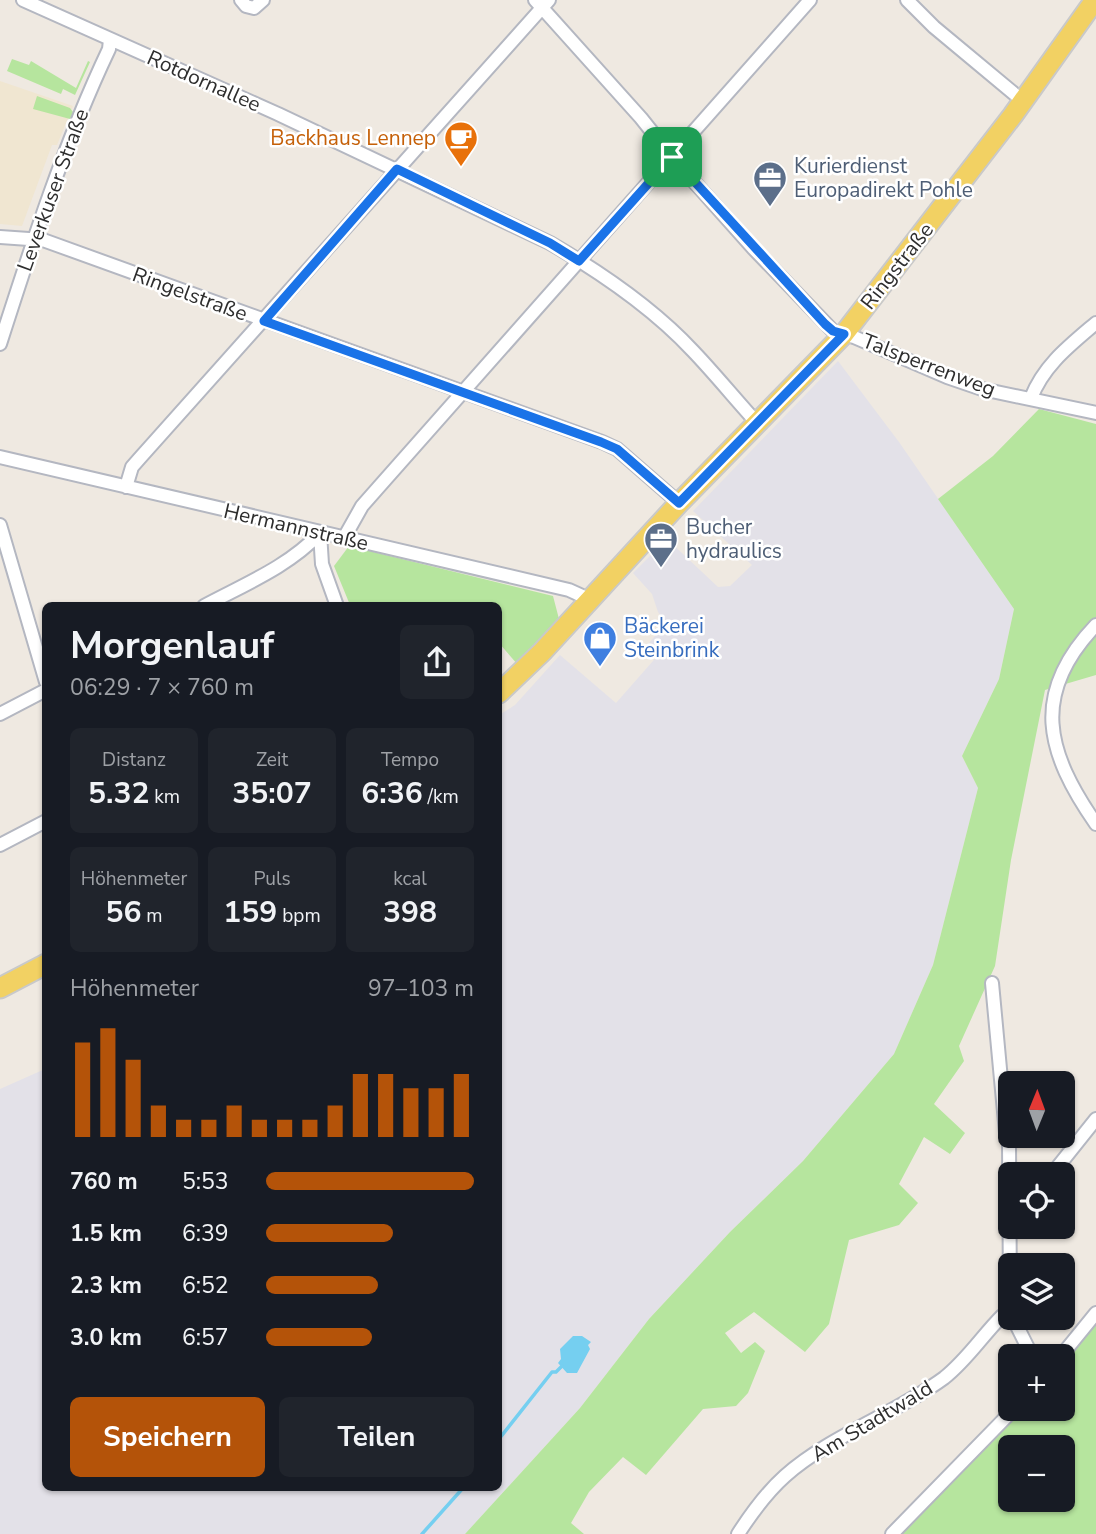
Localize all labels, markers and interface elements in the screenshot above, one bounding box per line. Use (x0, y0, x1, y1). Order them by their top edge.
street label: Rotdornallee (143, 43, 265, 119)
street label: Leverkuser Straße (11, 105, 95, 275)
cafe icon: Backhaus Lennep (442, 119, 480, 168)
place label: Backhaus Lennep (270, 124, 436, 152)
pin (642, 127, 702, 187)
icon: arrive (653, 138, 691, 176)
place label: Kurierdienst Europadirekt Pohle (794, 152, 973, 204)
office icon: Kurierdienst Europadirekt Pohle (751, 159, 789, 208)
street label: Ringstraße (854, 217, 940, 315)
street label: Ringelstraße (129, 260, 251, 328)
street label: Talsperrenweg (858, 327, 1000, 403)
street label: Hermannstraße (221, 497, 371, 557)
place label: Bucher hydraulics (686, 513, 782, 565)
office icon: Bucher hydraulics (642, 520, 680, 569)
place label: Bäckerei Steinbrink (624, 612, 720, 664)
shop icon: Bäckerei Steinbrink (581, 619, 619, 668)
text: Morgenlauf (70, 620, 274, 671)
button: share (400, 625, 474, 699)
text: 06:29 · 7 × 760 m (70, 672, 254, 703)
text: Distanz (102, 747, 166, 773)
text: Zeit (256, 747, 288, 773)
text: Tempo (381, 747, 439, 773)
text: 5.32 (88, 773, 149, 814)
text: 35:07 (232, 773, 312, 814)
text: 6:36 (361, 773, 423, 814)
text: km (149, 784, 180, 810)
text: /km (423, 784, 459, 810)
text: Höhenmeter (81, 866, 187, 892)
text: Puls (253, 866, 291, 892)
text: kcal (393, 866, 427, 892)
text: 56 (105, 892, 141, 933)
text: 159 (223, 892, 277, 933)
text: 398 (383, 892, 437, 933)
text: m (141, 903, 163, 929)
text: bpm (277, 903, 321, 929)
text: Höhenmeter (70, 973, 199, 1004)
text: 97–103 m (368, 973, 474, 1004)
north arrow (998, 1071, 1074, 1148)
map controls (998, 1071, 1075, 1512)
button: locate (998, 1162, 1075, 1239)
text: 760 m (70, 1166, 138, 1197)
text: 5:53 (182, 1166, 229, 1197)
text: 1.5 km (70, 1218, 142, 1249)
text: 6:39 (182, 1218, 229, 1249)
button: layers (998, 1253, 1075, 1330)
text: 2.3 km (70, 1270, 142, 1301)
text: 6:52 (182, 1270, 229, 1301)
text: 3.0 km (70, 1322, 142, 1353)
text: 6:57 (182, 1322, 229, 1353)
button: + (998, 1344, 1075, 1421)
street label: Am Stadtwald (806, 1374, 938, 1468)
button: Speichern (70, 1397, 265, 1477)
button: Teilen (279, 1397, 474, 1477)
button: − (998, 1435, 1075, 1512)

